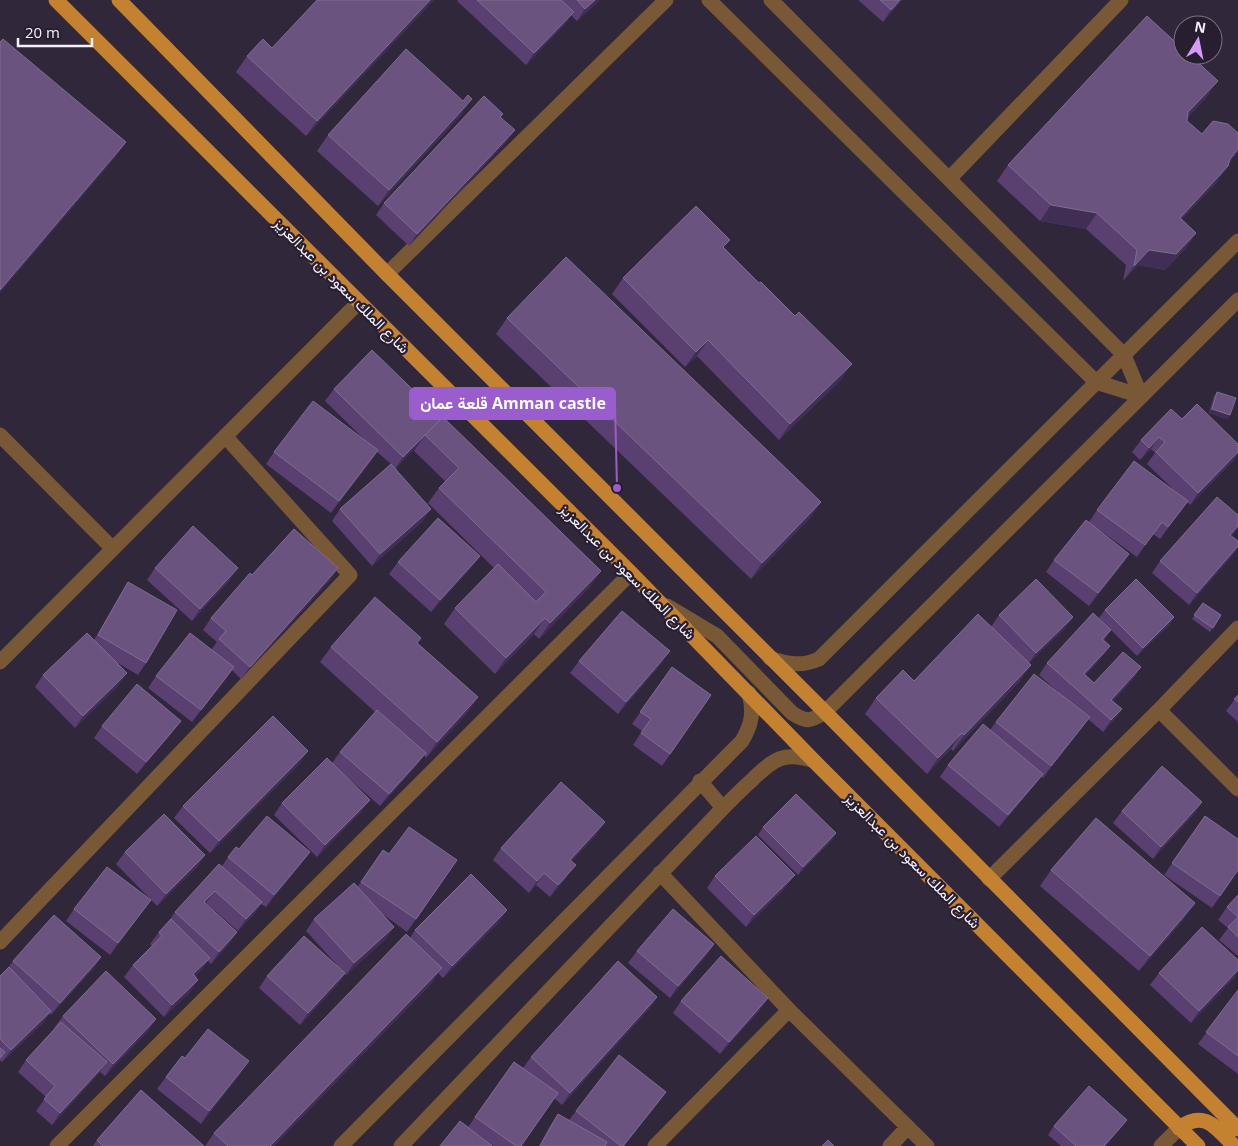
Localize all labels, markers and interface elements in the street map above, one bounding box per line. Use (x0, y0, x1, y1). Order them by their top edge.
scale bar (18, 15, 91, 47)
north arrow (1173, 15, 1223, 65)
text: N (1193, 16, 1208, 37)
text: 20 m (25, 22, 60, 42)
street label: شارع الملك سعود بن عبدالعزيز (268, 212, 414, 359)
callout: قلعة عمان Amman castle (410, 388, 615, 419)
text: قلعة عمان Amman castle (420, 392, 606, 414)
street label: شارع الملك سعود بن عبدالعزيز (554, 498, 700, 645)
street label: شارع الملك سعود بن عبدالعزيز (839, 787, 985, 934)

